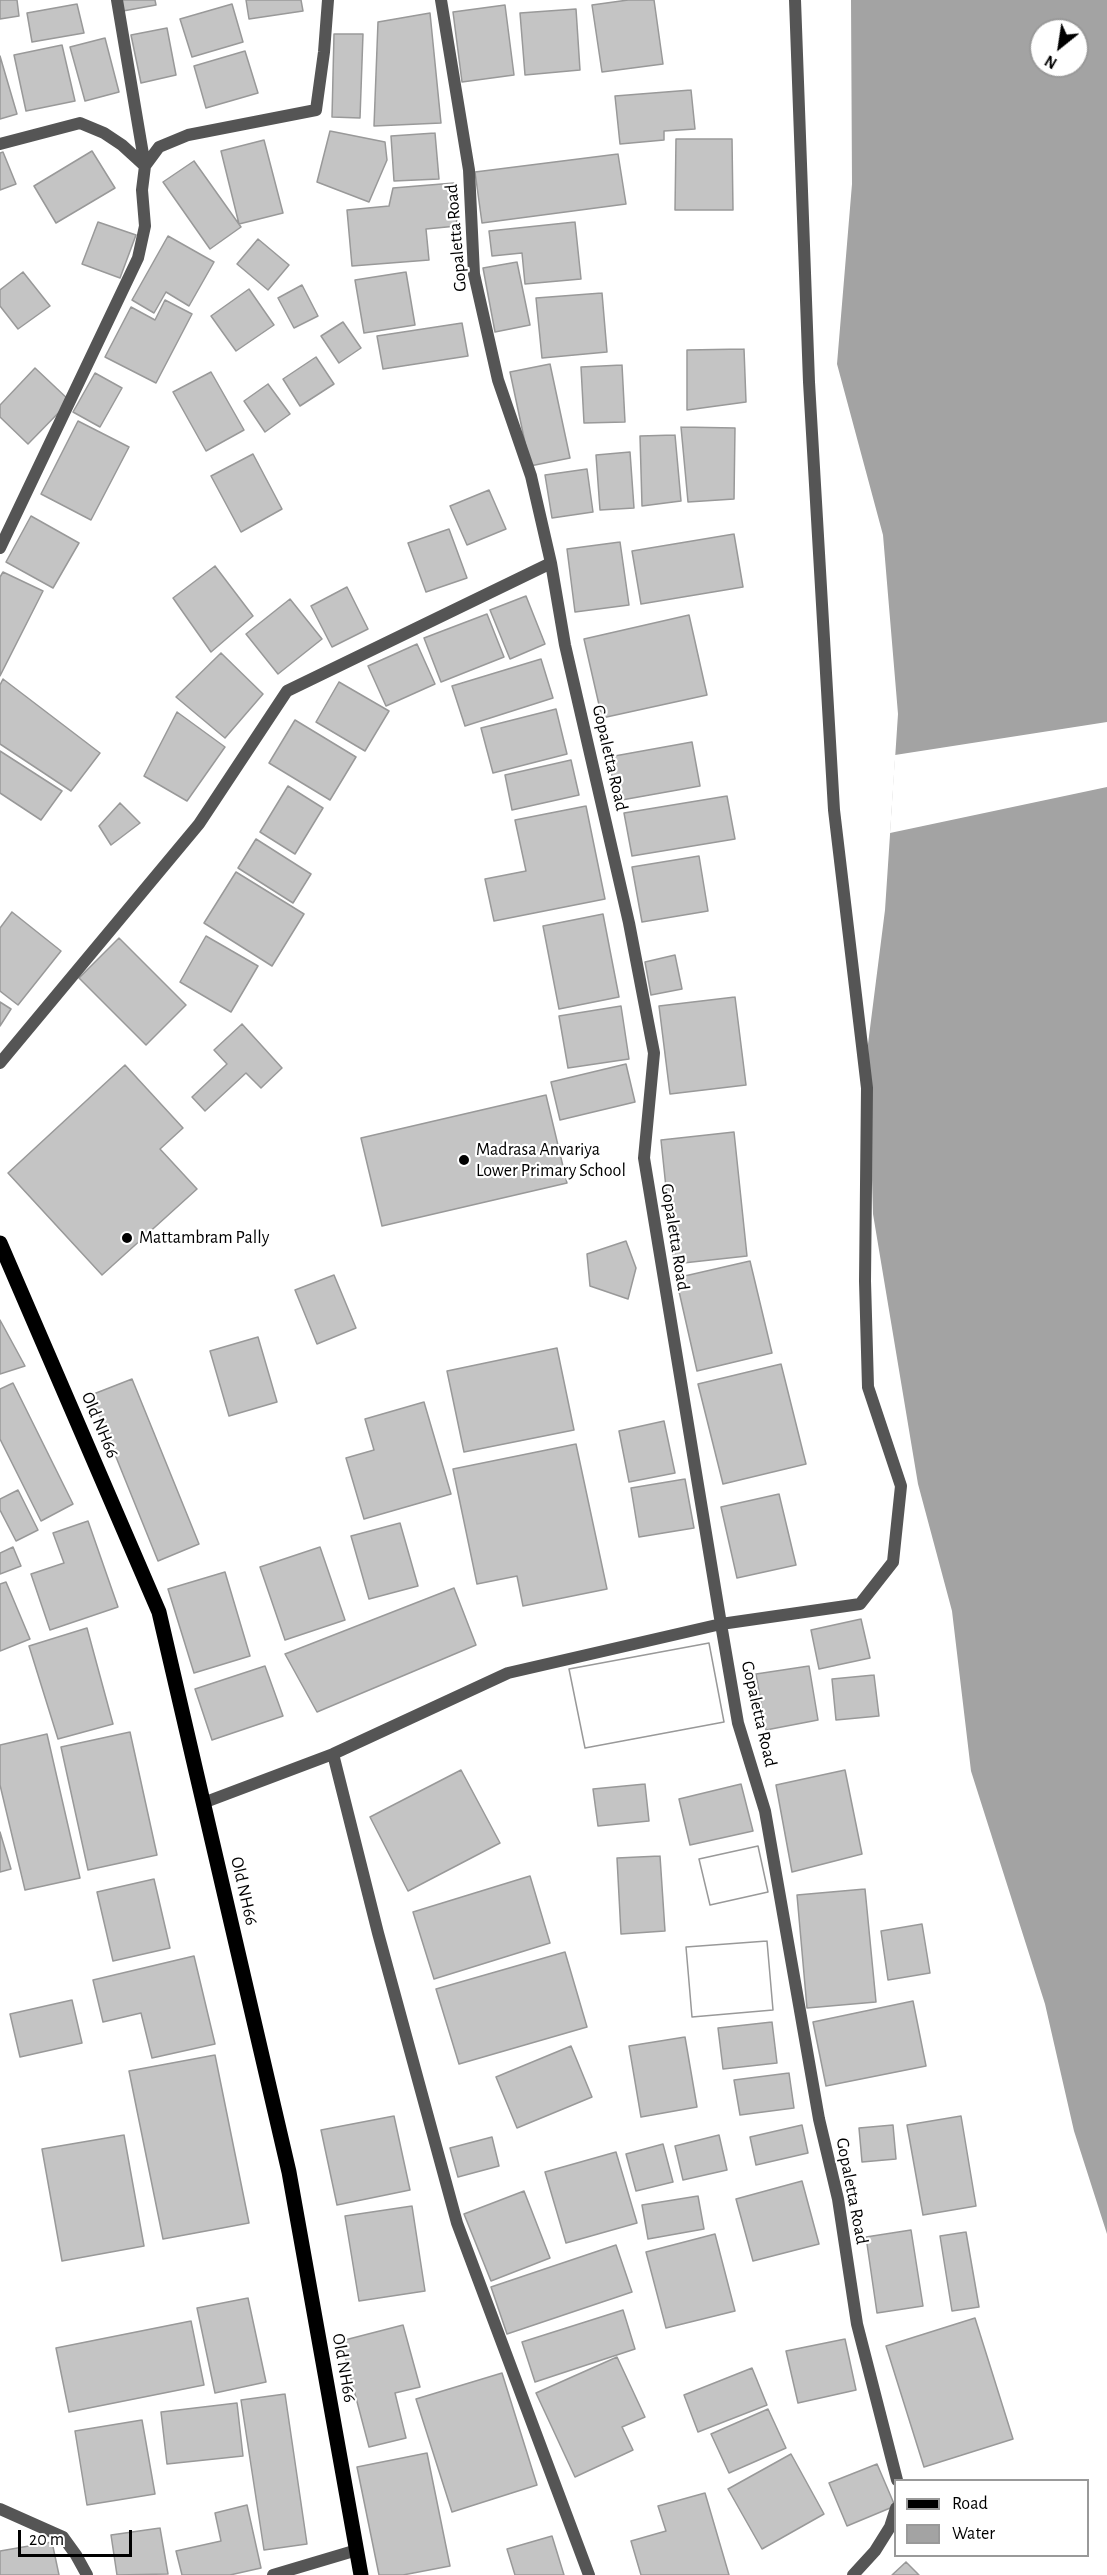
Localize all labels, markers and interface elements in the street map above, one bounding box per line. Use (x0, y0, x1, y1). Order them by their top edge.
north arrow (1029, 18, 1089, 78)
text: N (1042, 52, 1060, 72)
street label: Gopaletta Road (441, 183, 471, 293)
street label: Gopaletta Road (587, 703, 633, 813)
place label: Madrasa Anvariya Lower Primary School (476, 1139, 626, 1182)
marker: Madrasa Anvariya Lower Primary School (457, 1153, 471, 1167)
street label: Gopaletta Road (656, 1182, 694, 1292)
place label: Mattambram Pally (139, 1227, 269, 1249)
marker: Mattambram Pally (120, 1231, 134, 1245)
street label: Old NH66 (76, 1389, 124, 1461)
street label: Gopaletta Road (736, 1659, 782, 1769)
street label: Old NH66 (226, 1855, 262, 1927)
street label: Gopaletta Road (831, 2136, 873, 2246)
street label: Old NH66 (327, 2332, 361, 2404)
legend (894, 2479, 1089, 2557)
text: Road (952, 2495, 988, 2513)
scale bar (21, 2518, 135, 2556)
text: Water (952, 2525, 995, 2543)
text: 20 m (29, 2531, 64, 2549)

